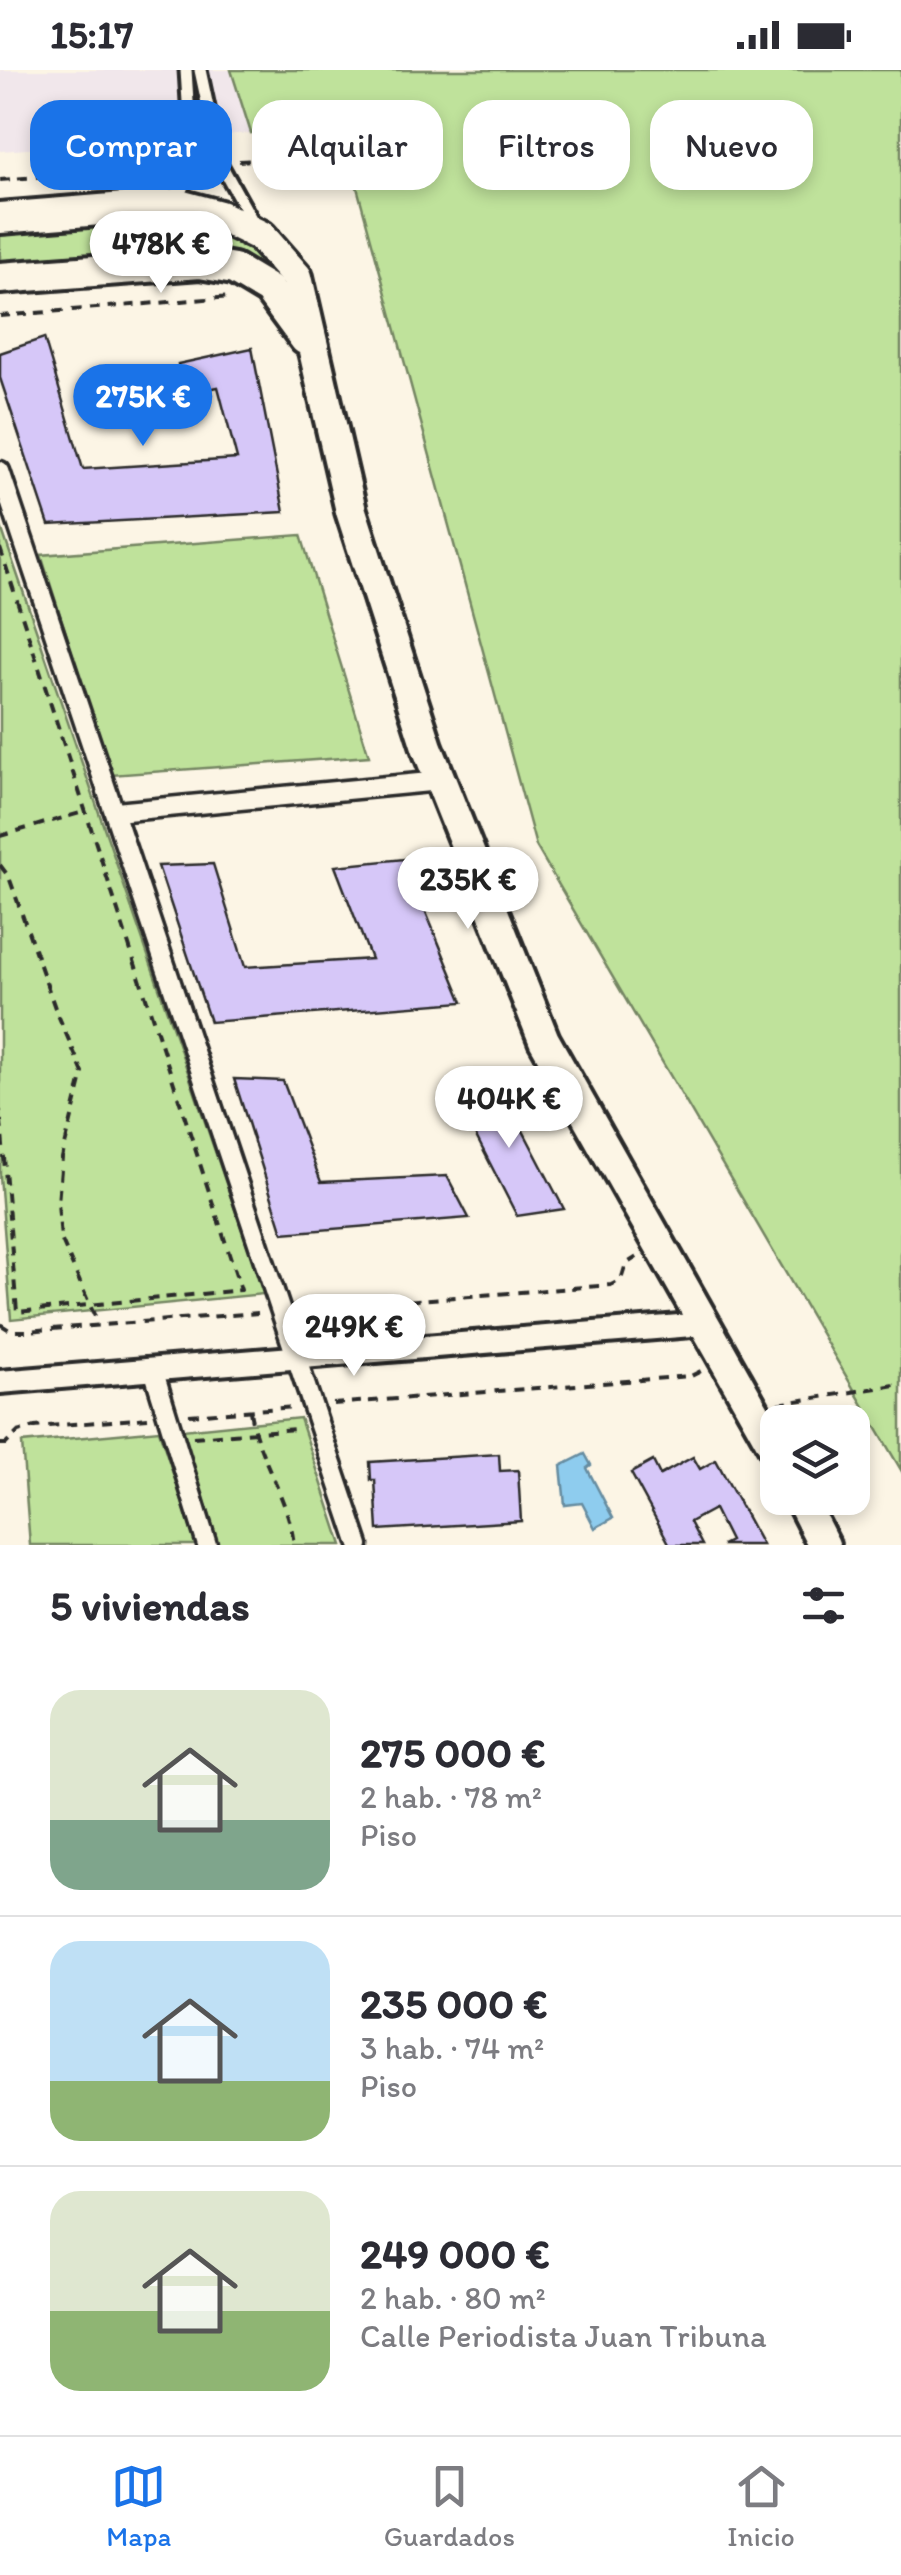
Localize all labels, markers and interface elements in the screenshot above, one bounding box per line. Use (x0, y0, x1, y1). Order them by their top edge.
text: 15:17 (50, 12, 133, 58)
chip: Comprar (30, 100, 232, 190)
chip: Alquilar (252, 100, 443, 190)
chip: Filtros (463, 100, 630, 190)
chip: Nuevo (650, 100, 813, 190)
pin: 478K € (80, 211, 242, 296)
text: 478K € (112, 224, 210, 262)
pin: 275K € (62, 364, 224, 449)
text: 275K € (95, 377, 191, 415)
pin: 235K € (387, 847, 549, 932)
text: 235K € (420, 860, 517, 898)
pin: 404K € (428, 1066, 590, 1151)
text: 404K € (457, 1079, 561, 1117)
pin: 249K € (273, 1294, 435, 1379)
text: 249K € (305, 1307, 403, 1345)
map controls (760, 1405, 870, 1515)
button: layers (760, 1405, 870, 1515)
icon: filters (796, 1578, 851, 1633)
text: 5 viviendas (50, 1580, 250, 1631)
text: 275 000 € (360, 1727, 545, 1778)
icon: home (130, 1730, 250, 1850)
text: 2 hab. · 78 m² (360, 1778, 542, 1816)
text: Piso (360, 1816, 417, 1854)
text: 235 000 € (360, 1978, 548, 2029)
icon: home (130, 1981, 250, 2101)
text: 3 hab. · 74 m² (360, 2029, 544, 2067)
text: Piso (360, 2067, 417, 2105)
text: 249 000 € (360, 2228, 550, 2279)
icon: home (130, 2231, 250, 2351)
text: 2 hab. · 80 m² (360, 2279, 546, 2317)
text: Calle Periodista Juan Tribuna (360, 2317, 767, 2355)
tab: Mapa (106, 2459, 171, 2553)
tab: Guardados (384, 2459, 515, 2553)
tab: Inicio (727, 2459, 795, 2553)

